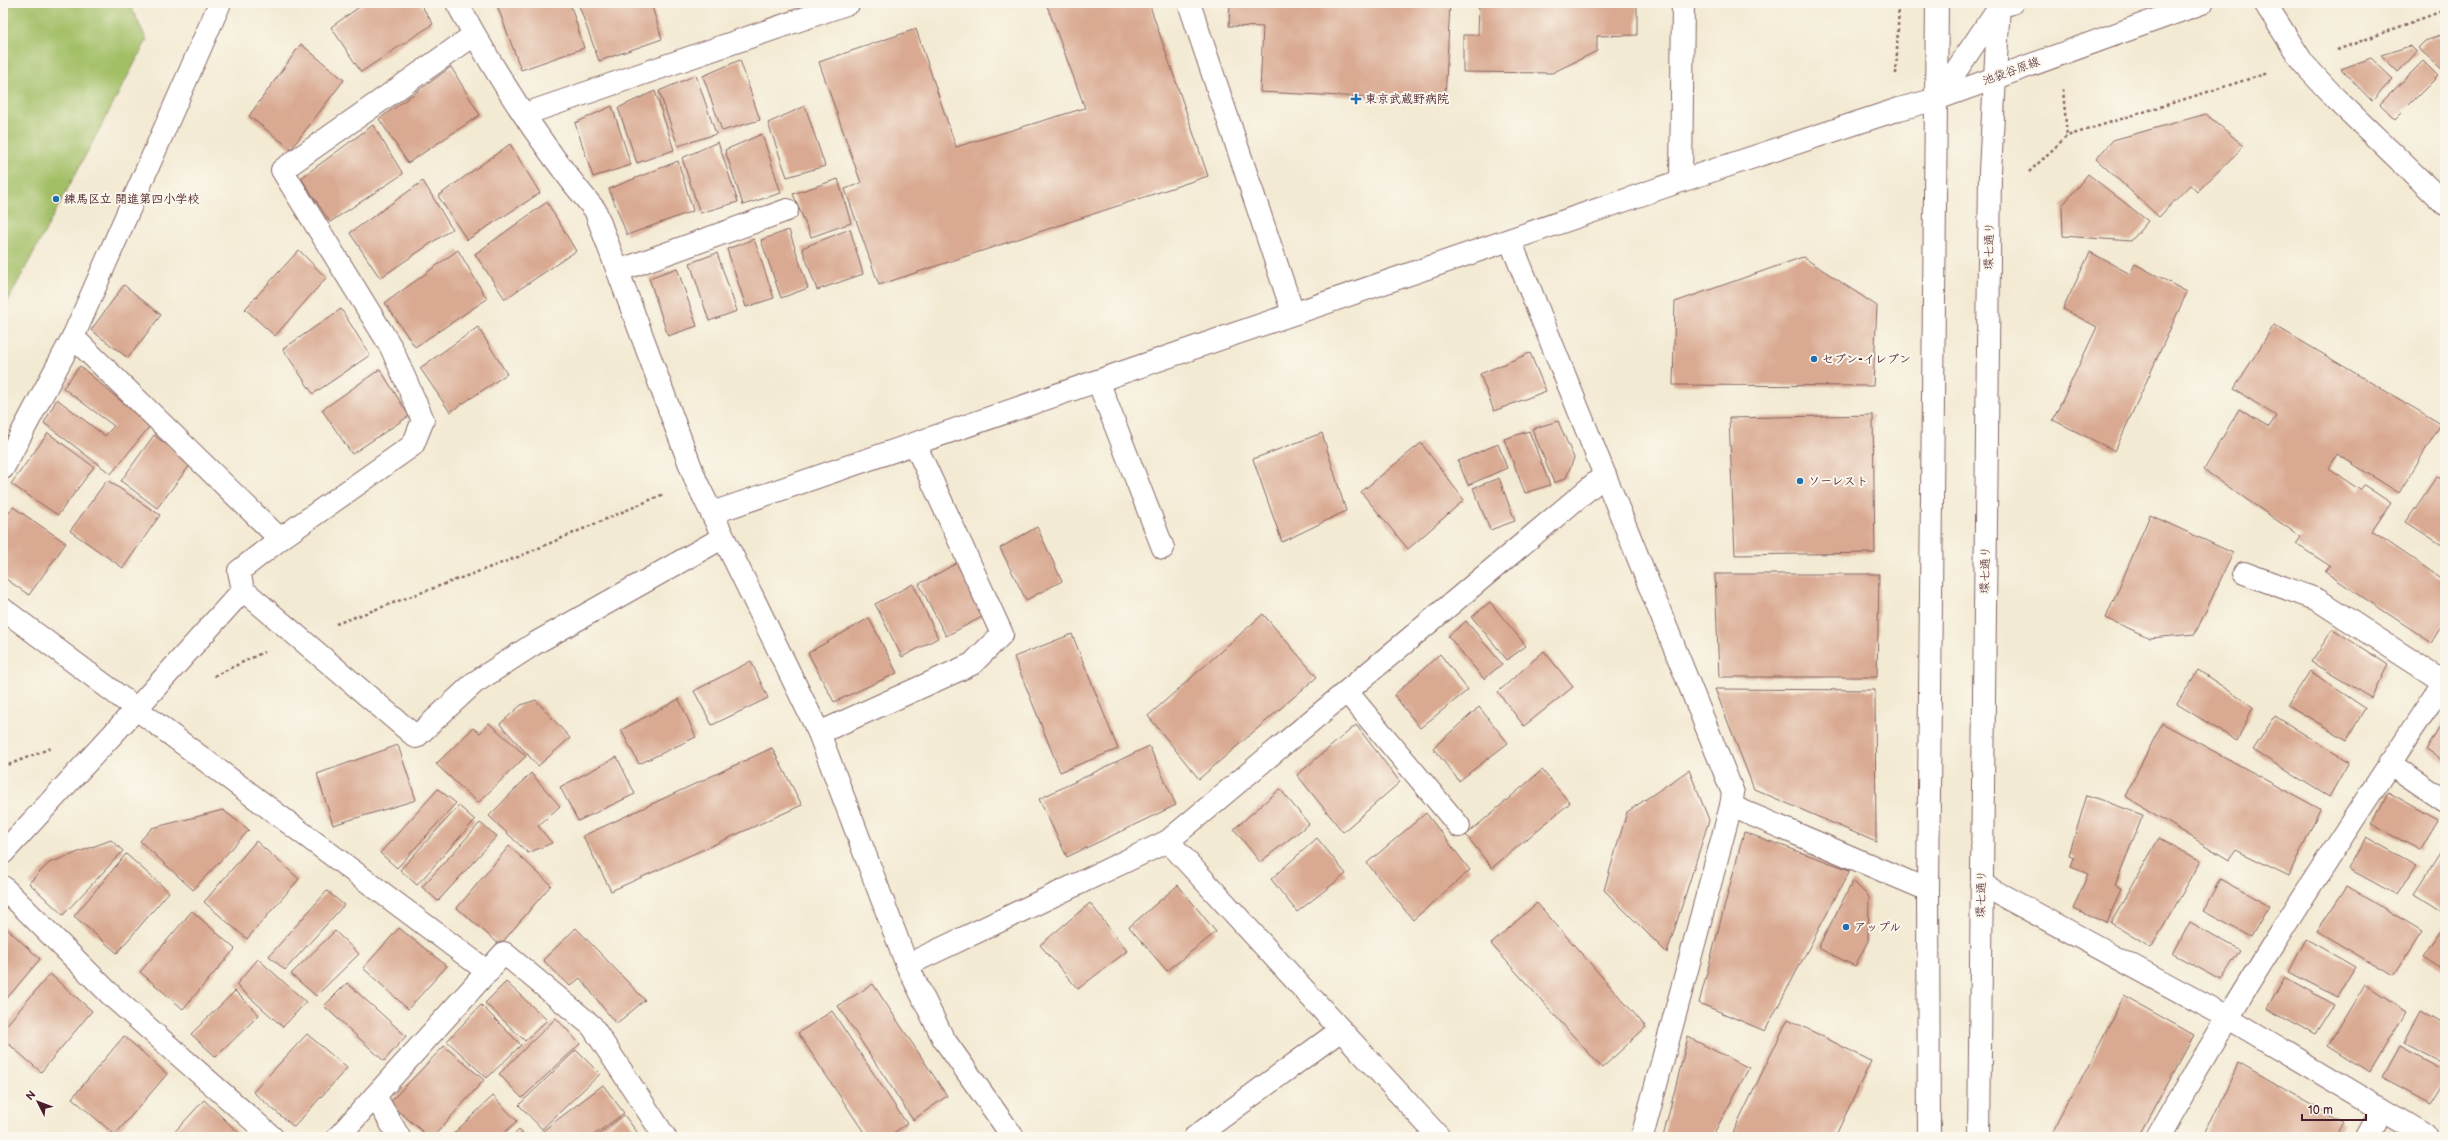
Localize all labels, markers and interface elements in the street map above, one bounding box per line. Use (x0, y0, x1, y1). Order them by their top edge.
street label: 池袋谷原線 (1980, 54, 2042, 89)
place label: 東京武蔵野病院 (1365, 92, 1449, 107)
marker: 東京武蔵野病院 (1350, 93, 1362, 105)
place label: 練馬区立 開進第四小学校 (64, 192, 199, 207)
marker: 練馬区立 開進第四小学校 (51, 194, 61, 204)
street label: 環七通り (1982, 222, 1997, 270)
place label: セブン-イレブン (1822, 352, 1911, 367)
marker: セブン-イレブン (1809, 354, 1819, 364)
place label: ソーレスト (1808, 474, 1868, 489)
marker: ソーレスト (1795, 476, 1805, 486)
street label: 環七通り (1978, 546, 1993, 594)
street label: 環七通り (1974, 870, 1989, 918)
place label: アップル (1854, 920, 1901, 935)
marker: アップル (1841, 922, 1851, 932)
north arrow (18, 1082, 58, 1122)
text: N (23, 1088, 39, 1103)
scale bar (2302, 1096, 2366, 1122)
text: 10 m (2308, 1103, 2333, 1118)

